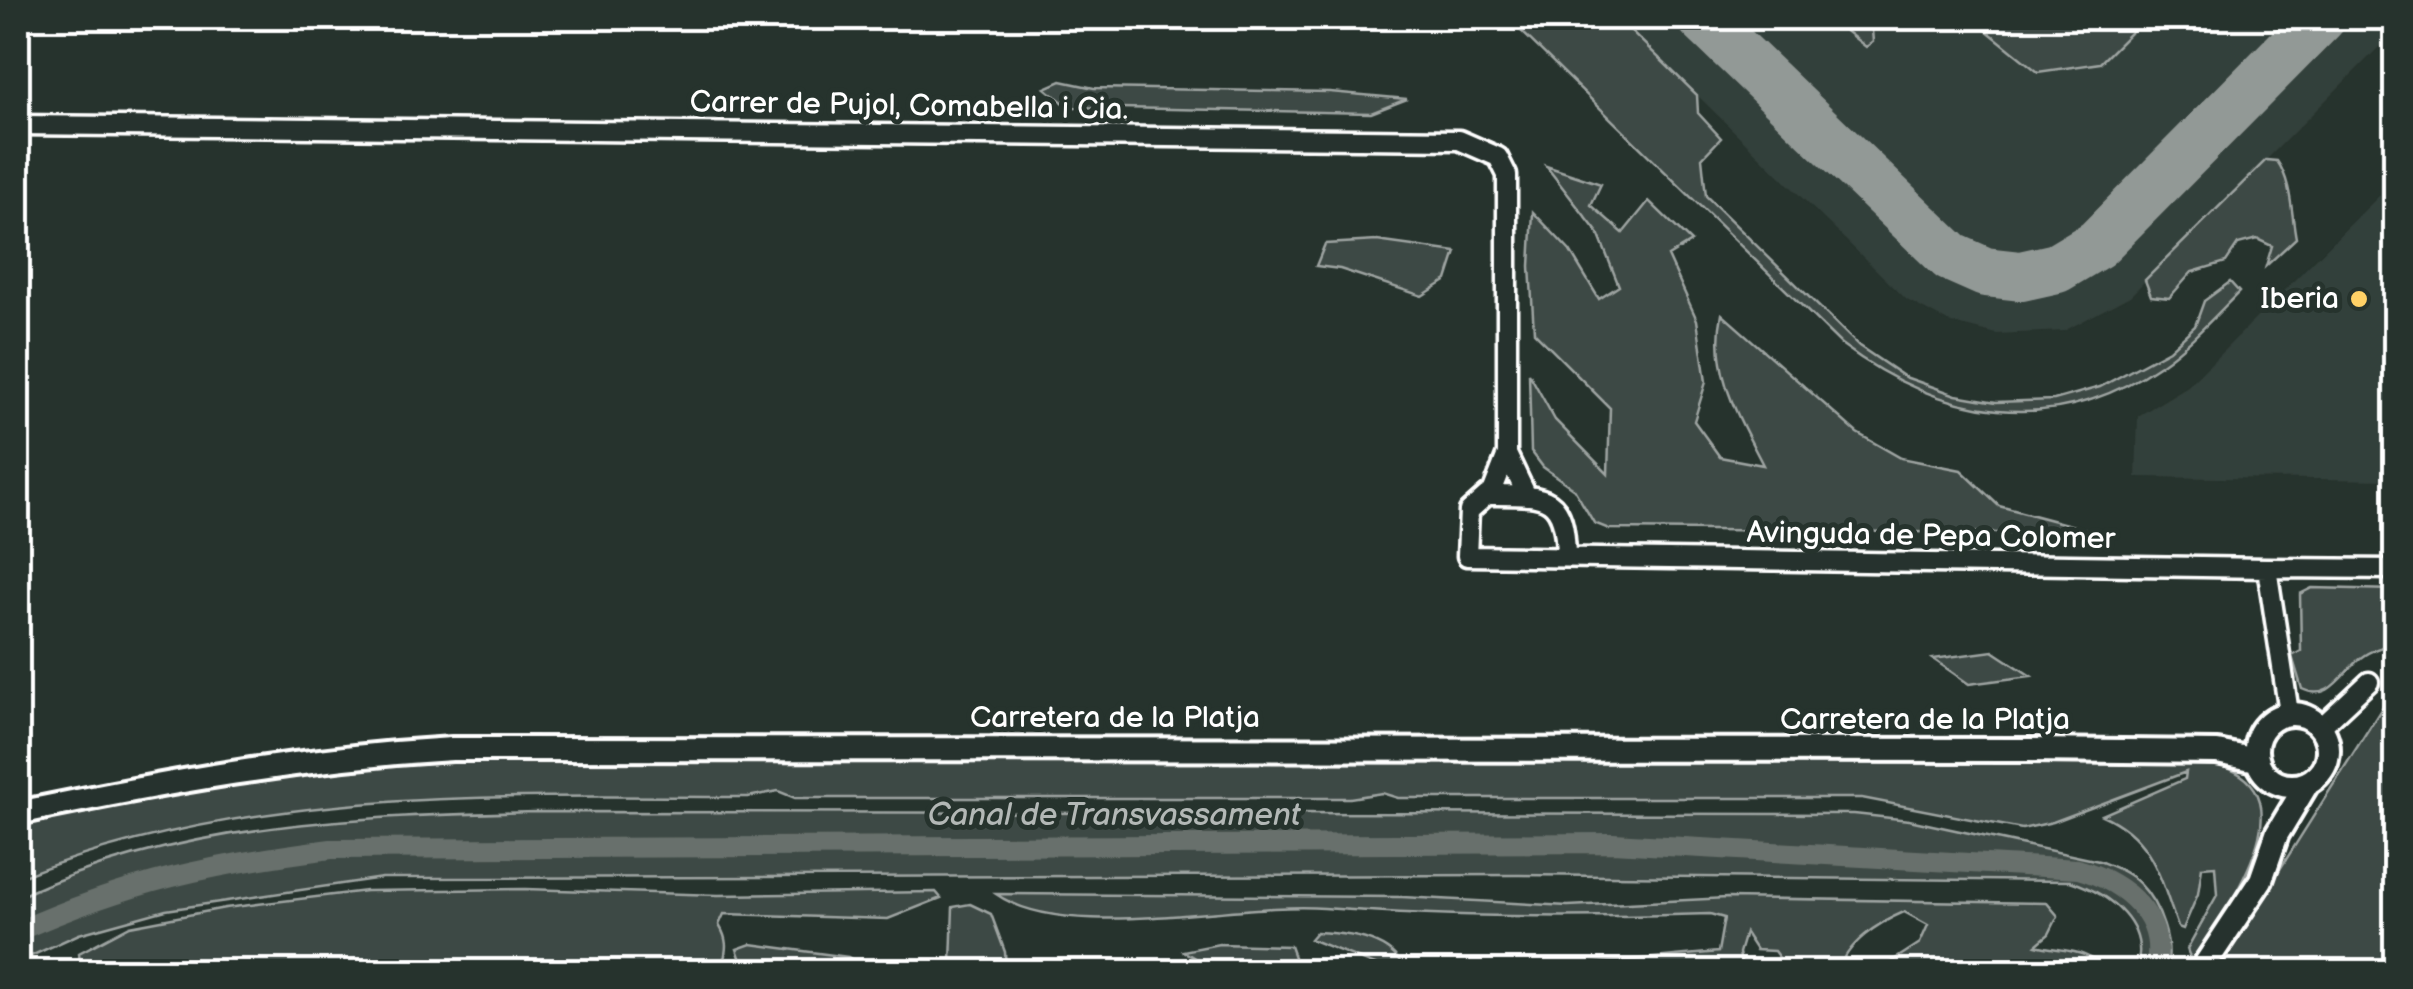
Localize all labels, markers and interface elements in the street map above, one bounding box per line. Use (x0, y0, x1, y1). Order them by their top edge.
street label: Carrer de Pujol, Comabella i Cia. (689, 84, 1129, 128)
place label: Iberia (2260, 281, 2339, 317)
marker: Iberia (2348, 288, 2370, 310)
street label: Avinguda de Pepa Colomer (1746, 515, 2117, 557)
street label: Carretera de la Platja (970, 700, 1260, 736)
street label: Carretera de la Platja (1780, 702, 2070, 738)
water label: Canal de Transvassament (927, 796, 1302, 835)

